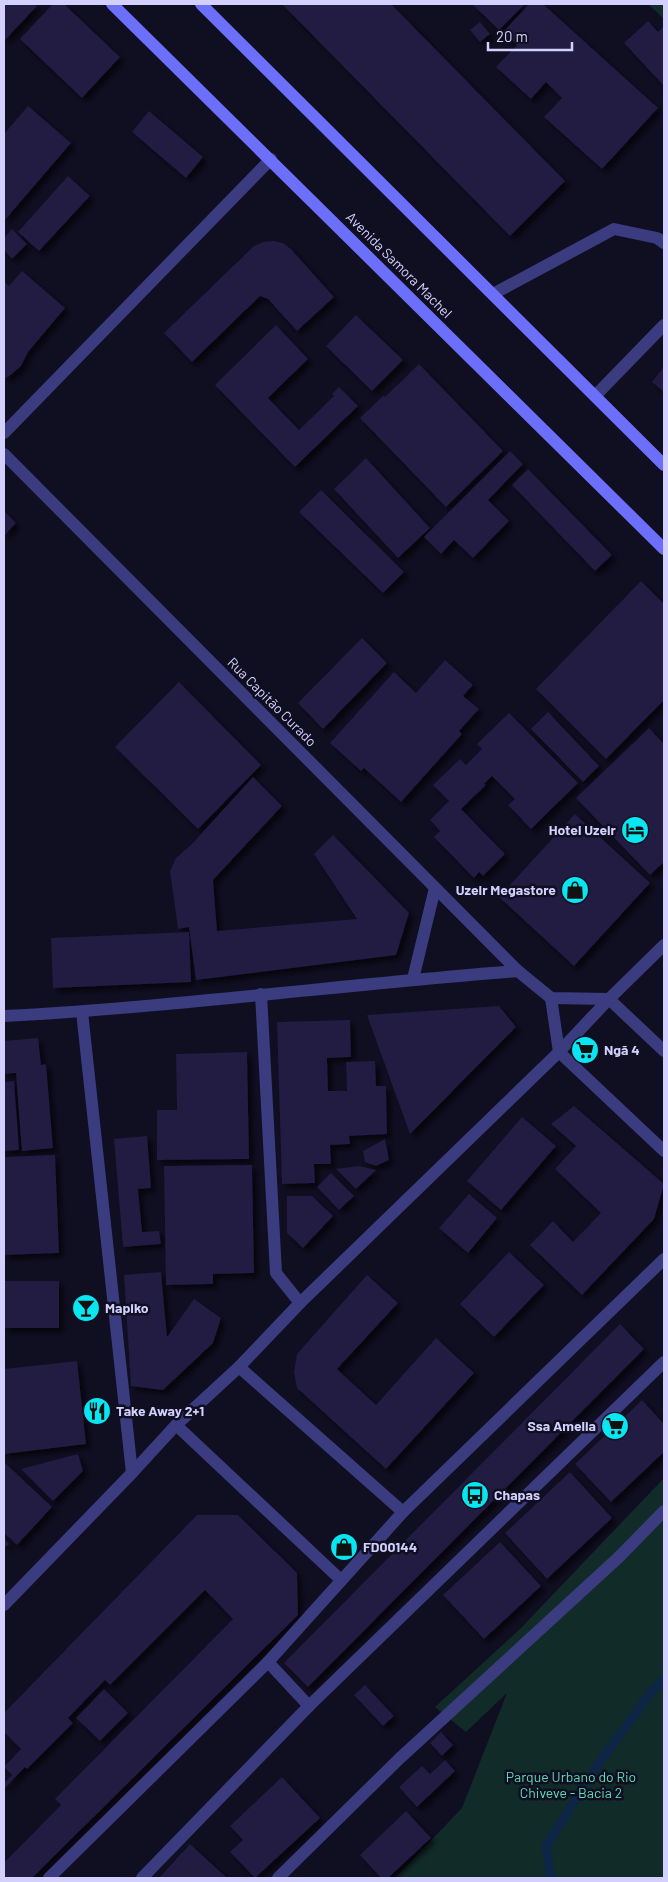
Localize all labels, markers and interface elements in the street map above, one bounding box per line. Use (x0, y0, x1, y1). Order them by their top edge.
scale bar (488, 20, 572, 52)
text: 20 m (496, 27, 528, 45)
street label: Avenida Samora Machel (343, 208, 456, 321)
street label: Rua Capitão Curado (224, 654, 320, 750)
hotel icon: Hotel Uzeir (620, 815, 650, 845)
place label: Hotel Uzeir (549, 821, 617, 838)
shop icon: Uzeir Megastore (560, 875, 590, 905)
place label: Uzeir Megastore (456, 881, 556, 898)
supermarket icon: Ngã 4 (570, 1035, 600, 1065)
place label: Ngã 4 (604, 1041, 640, 1058)
bar icon: Mapiko (71, 1293, 101, 1323)
place label: Mapiko (105, 1299, 149, 1316)
restaurant icon: Take Away 2+1 (82, 1396, 112, 1426)
place label: Take Away 2+1 (116, 1402, 204, 1419)
supermarket icon: Ssa Amelia (600, 1411, 630, 1441)
place label: Ssa Amelia (527, 1417, 596, 1434)
bus stop icon: Chapas (460, 1480, 490, 1510)
place label: Chapas (494, 1486, 540, 1503)
shop icon: FD00144 (329, 1532, 359, 1562)
place label: FD00144 (363, 1538, 417, 1555)
park label: Parque Urbano do Rio Chiveve - Bacia 2 (506, 1768, 636, 1801)

